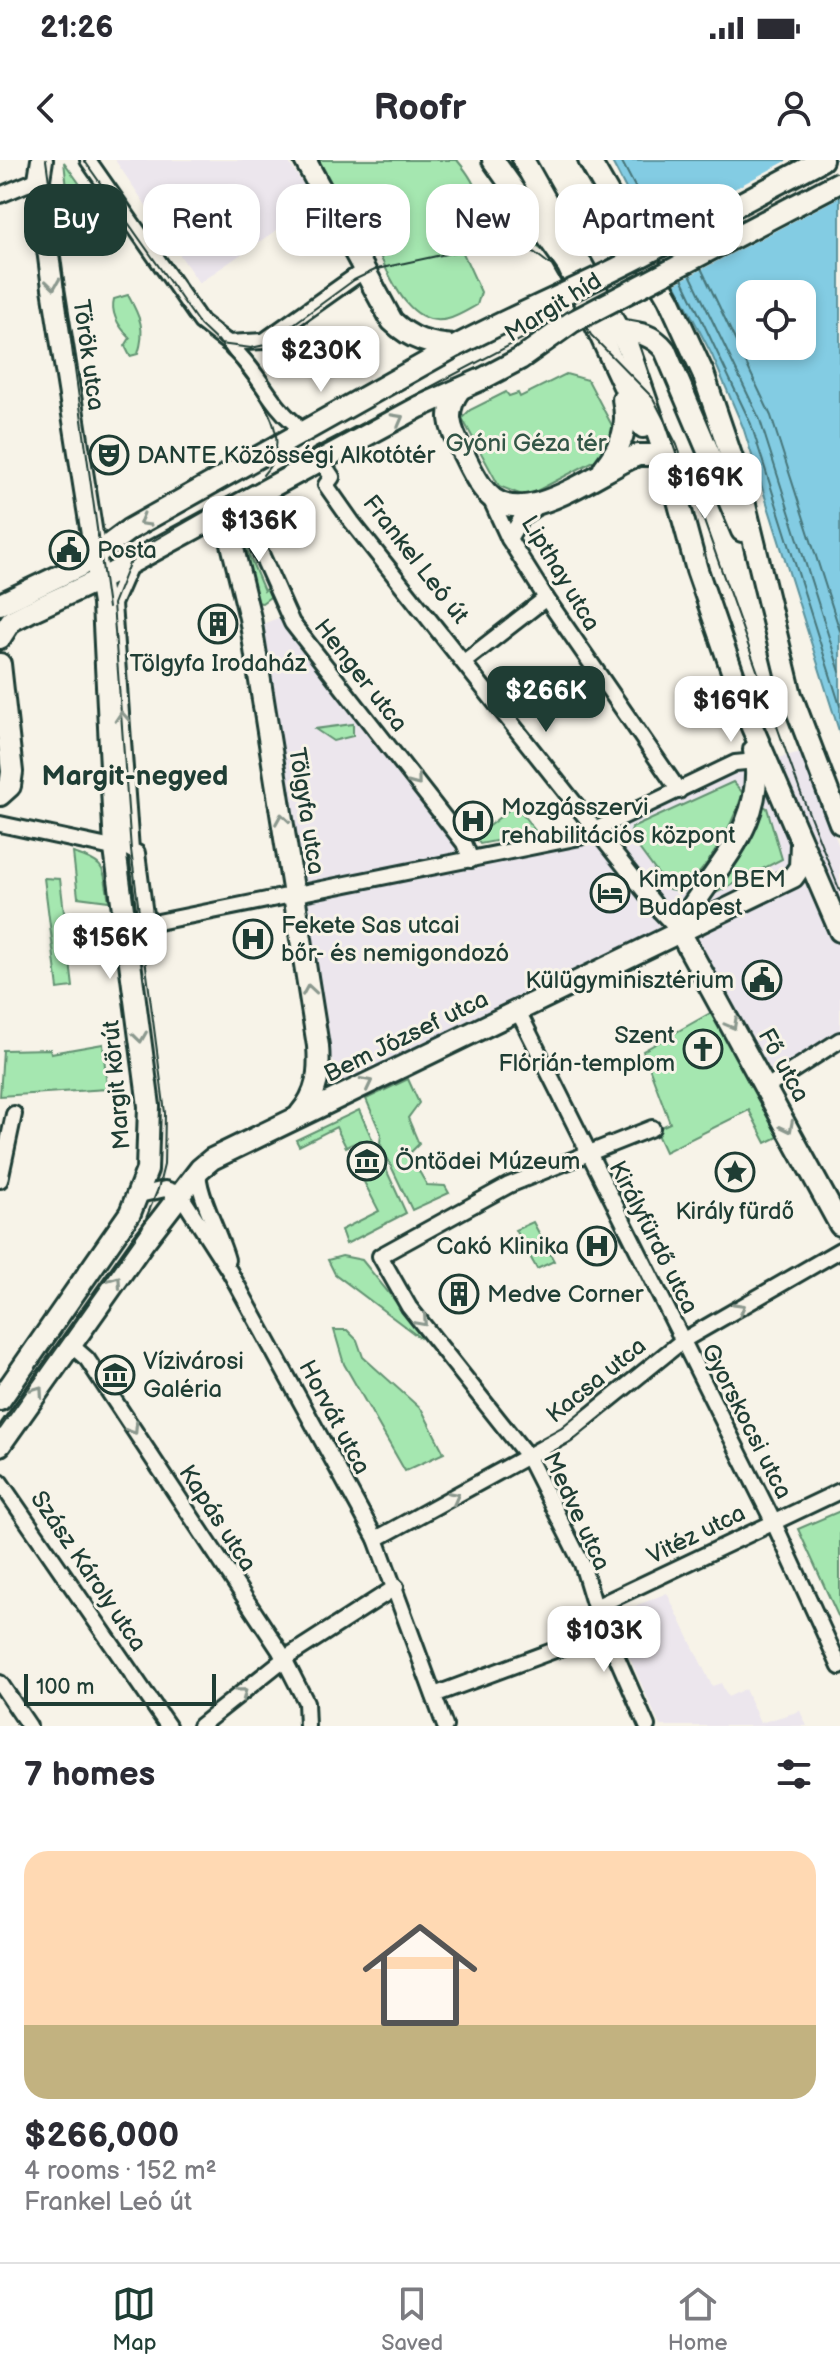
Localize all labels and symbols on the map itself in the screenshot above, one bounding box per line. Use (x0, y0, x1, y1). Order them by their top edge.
street label: Margit híd (500, 266, 607, 348)
one-way arrow (44, 277, 61, 291)
street label: Török utca (66, 298, 111, 412)
pin: $230K (265, 326, 377, 394)
one-way arrow (390, 413, 404, 428)
park label: Gyóni Géza tér (446, 429, 607, 458)
theatre icon: DANTE Közösségi Alkotótér (88, 434, 130, 476)
place label: DANTE Közösségi Alkotótér (137, 441, 435, 470)
pin: $169K (649, 453, 761, 521)
street label: Frankel Leó út (356, 489, 475, 630)
pin: $136K (203, 496, 315, 564)
street label: Lipthay utca (515, 510, 606, 636)
one-way arrow (138, 511, 153, 527)
public building icon: Posta (48, 529, 90, 571)
place label: Posta (97, 536, 157, 565)
building icon: Tölgyfa Irodaház (197, 603, 239, 645)
street label: Henger utca (308, 613, 414, 737)
place label: Tölgyfa Irodaház (130, 649, 307, 678)
pin: $266K (490, 666, 602, 734)
pin: $169K (675, 676, 787, 744)
one-way arrow (114, 710, 131, 723)
street label: Tölgyfa utca (282, 745, 331, 877)
district label: Margit-negyed (42, 760, 228, 793)
one-way arrow (406, 773, 420, 787)
place label: Mozgásszervi rehabilitációs központ (501, 793, 736, 850)
hospital icon: Mozgásszervi rehabilitációs központ (452, 800, 494, 842)
one-way arrow (274, 813, 291, 826)
place label: Kimpton BEM Budapest (638, 865, 786, 922)
hotel icon: Kimpton BEM Budapest (589, 872, 631, 914)
place label: Fekete Sas utcai bőr- és nemigondozó (281, 911, 509, 968)
pin: $156K (54, 913, 166, 981)
hospital icon: Fekete Sas utcai bőr- és nemigondozó (232, 918, 274, 960)
public building icon: Külügyminisztérium (741, 959, 783, 1001)
place label: Külügyminisztérium (525, 966, 734, 995)
one-way arrow (301, 983, 318, 997)
street label: Bem József utca (319, 984, 493, 1089)
one-way arrow (722, 1016, 738, 1030)
street label: Margit körút (96, 1018, 137, 1151)
place label: Szent Flórián-templom (498, 1021, 676, 1078)
street label: Fő utca (752, 1023, 816, 1107)
church icon: Szent Flórián-templom (682, 1028, 724, 1070)
one-way arrow (131, 1031, 148, 1044)
one-way arrow (359, 1078, 374, 1093)
one-way arrow (779, 1119, 794, 1134)
museum icon: Öntödei Múzeum (346, 1140, 388, 1182)
place label: Öntödei Múzeum (395, 1147, 580, 1176)
place icon: Király fürdő (714, 1151, 756, 1193)
street label: Királyfürdő utca (603, 1156, 705, 1318)
place label: Király fürdő (675, 1197, 795, 1226)
hospital icon: Cakó Klinika (576, 1225, 618, 1267)
place label: Cakó Klinika (436, 1232, 569, 1261)
building icon: Medve Corner (438, 1273, 480, 1315)
one-way arrow (106, 1275, 121, 1290)
place label: Medve Corner (487, 1280, 644, 1309)
one-way arrow (731, 1302, 746, 1318)
one-way arrow (413, 1312, 427, 1327)
street label: Kacsa utca (541, 1331, 652, 1429)
street label: Gyorskocsi utca (695, 1339, 798, 1504)
place label: Vízivárosi Galéria (143, 1347, 244, 1404)
museum icon: Vízivárosi Galéria (94, 1354, 136, 1396)
street label: Horvát utca (292, 1355, 377, 1479)
one-way arrow (28, 1385, 43, 1399)
one-way arrow (123, 1421, 138, 1435)
street label: Medve utca (537, 1448, 617, 1575)
street label: Kapás utca (172, 1460, 263, 1577)
street label: Szász Károly utca (24, 1486, 153, 1657)
one-way arrow (446, 1492, 461, 1507)
street label: Vitéz utca (642, 1498, 750, 1571)
pin: $103K (548, 1606, 660, 1674)
scale bar (24, 1670, 216, 1706)
one-way arrow (233, 1688, 248, 1702)

